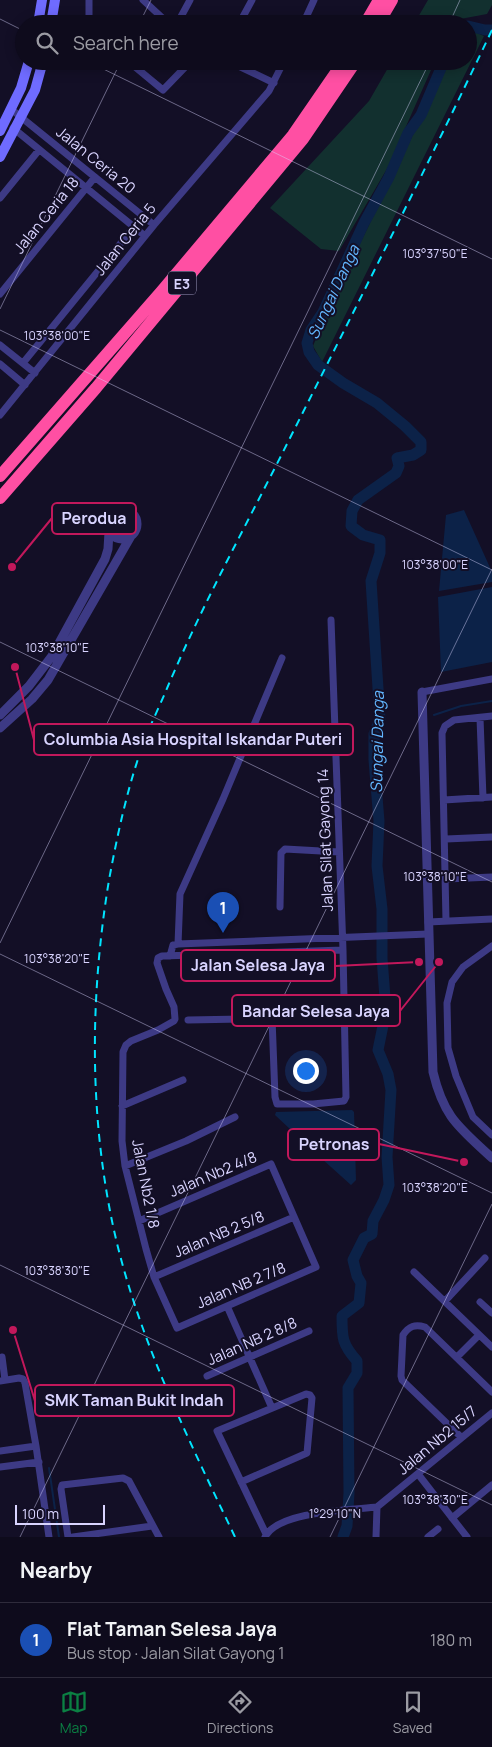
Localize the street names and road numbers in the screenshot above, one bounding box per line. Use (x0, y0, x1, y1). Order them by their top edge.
street label: Jalan Ceria 20 (52, 121, 140, 199)
street label: Jalan Ceria 18 (8, 172, 84, 258)
street label: Jalan Ceria 5 (89, 198, 161, 280)
road number: E3 (168, 272, 196, 294)
street label: Jalan Silat Gayong 14 (312, 768, 338, 912)
street label: Jalan Nb2 1/8 (127, 1138, 165, 1230)
street label: Jalan Nb2 4/8 (166, 1146, 260, 1202)
street label: Jalan NB 2 5/8 (171, 1206, 267, 1262)
street label: Jalan NB 2 7/8 (193, 1257, 289, 1313)
street label: Jalan NB 2 8/8 (204, 1312, 300, 1370)
street label: Jalan Nb2 15/7 (393, 1401, 481, 1479)

